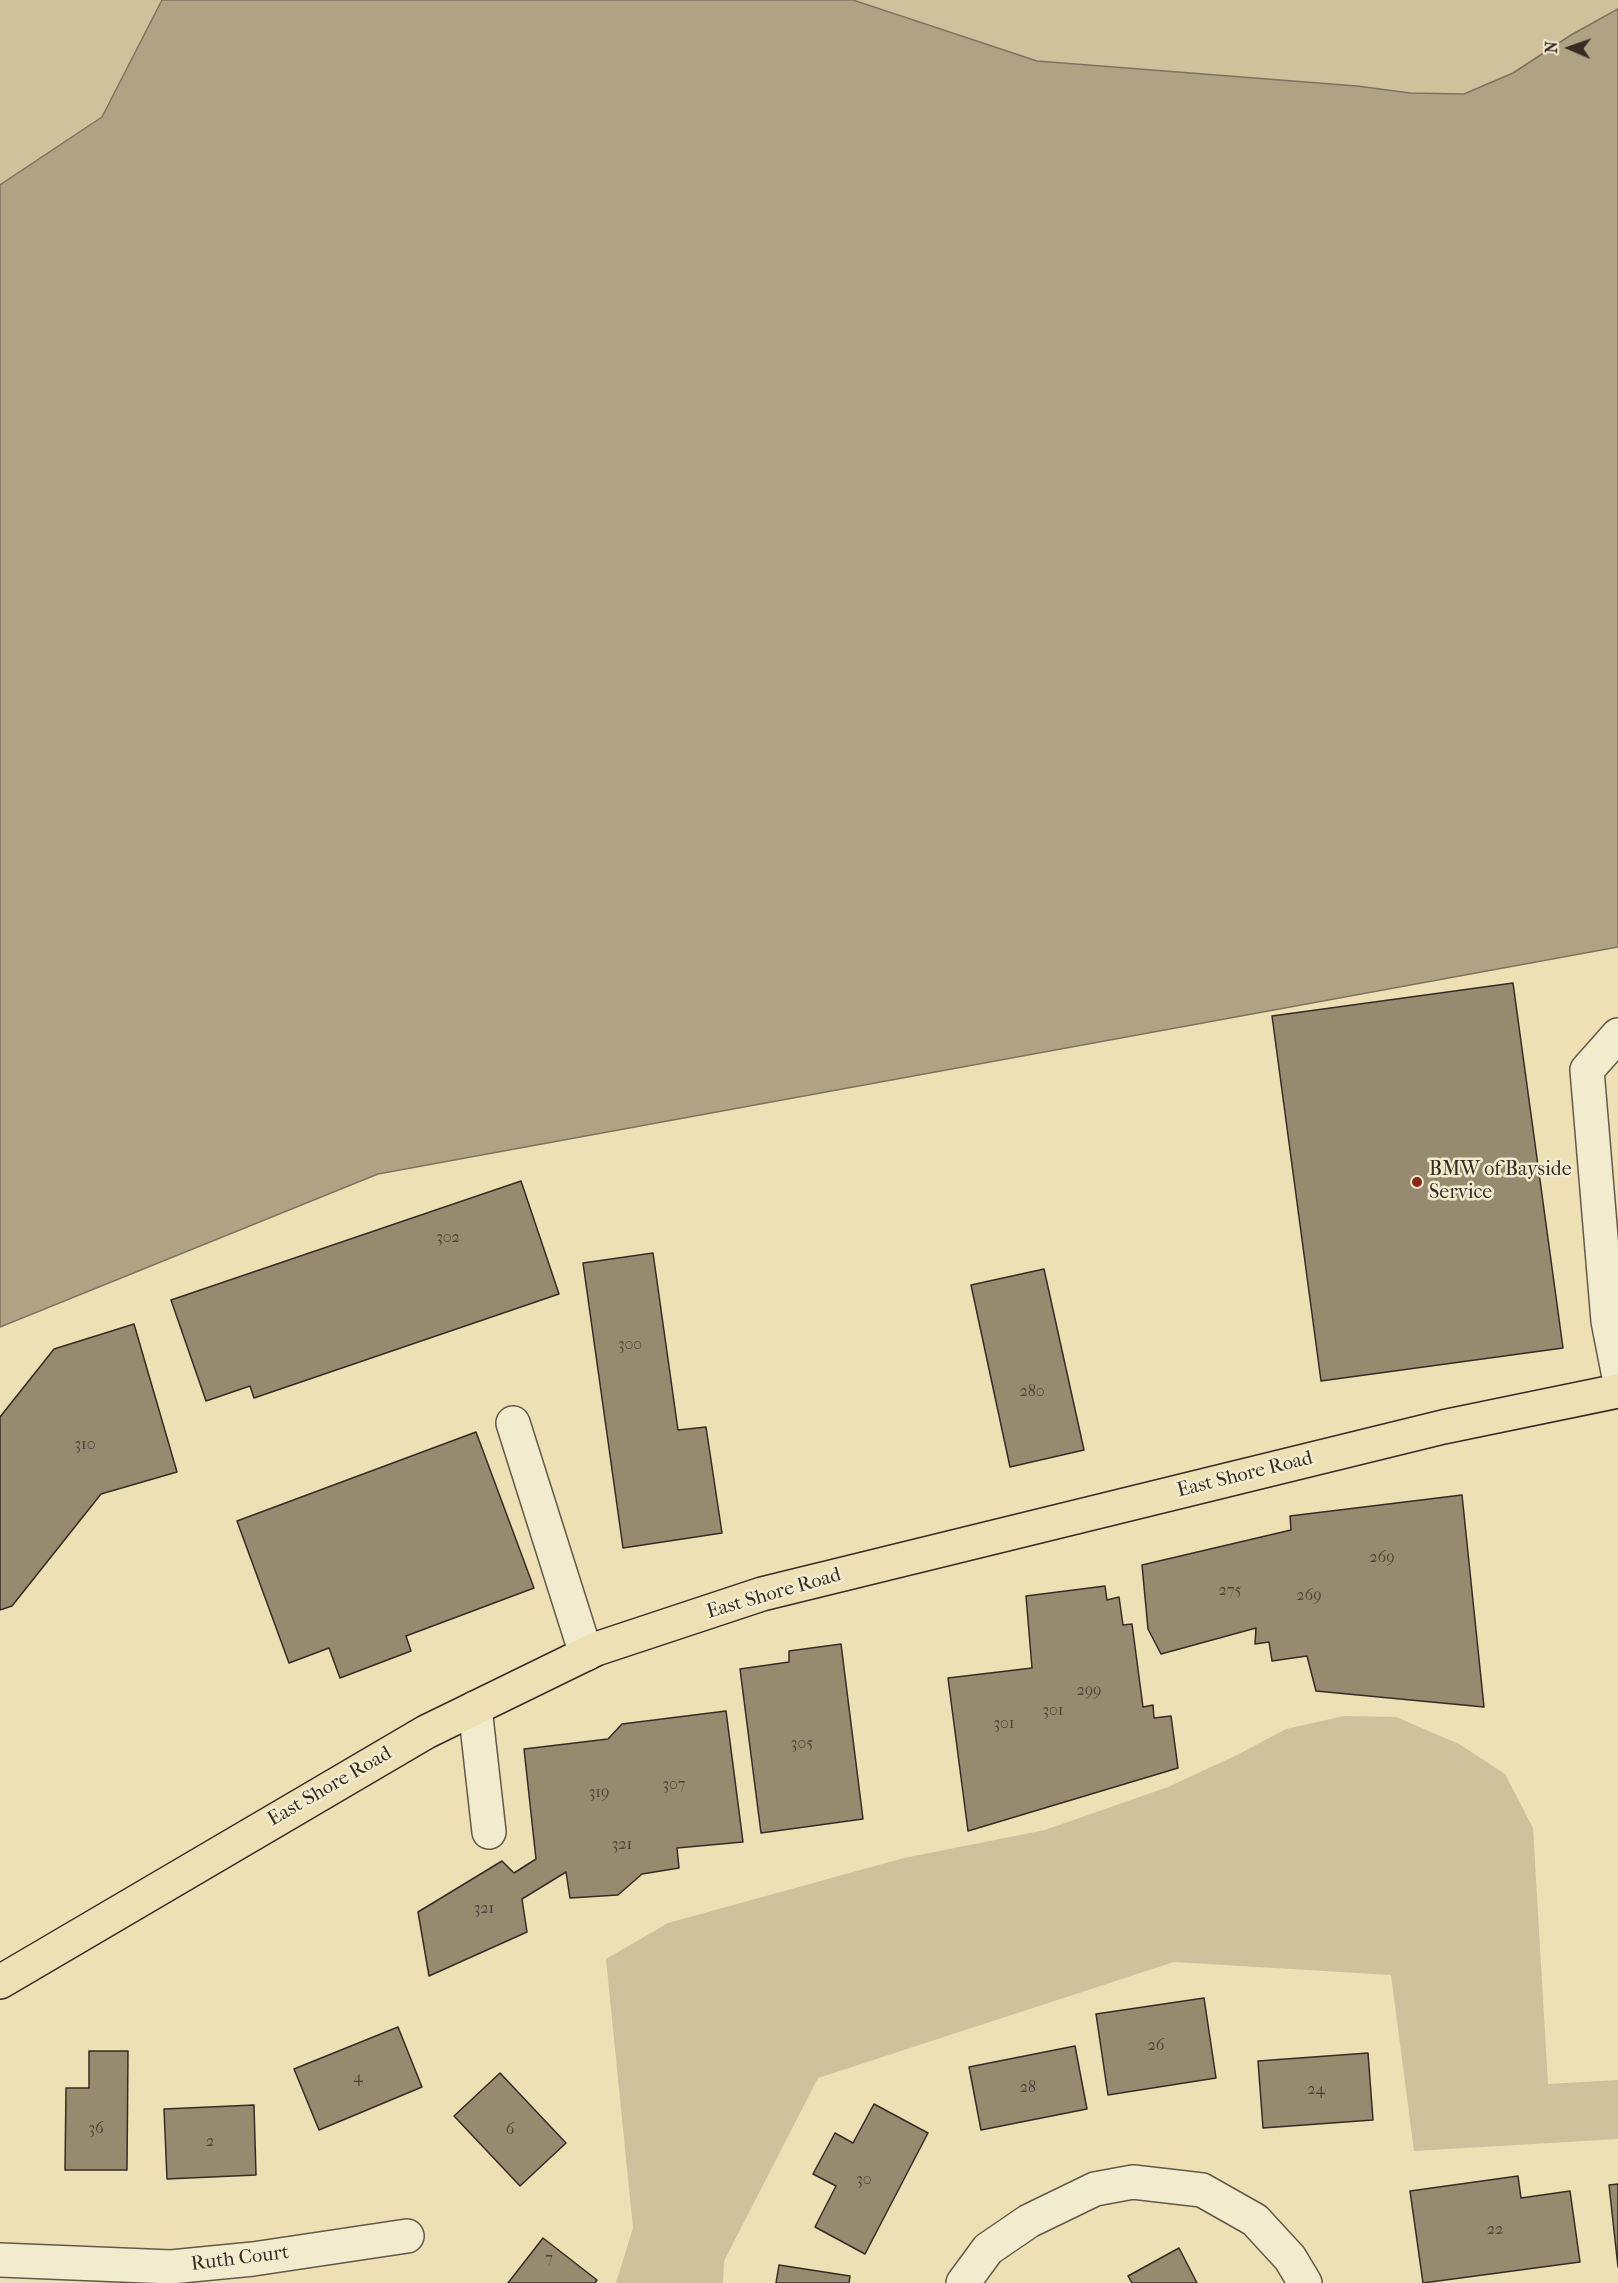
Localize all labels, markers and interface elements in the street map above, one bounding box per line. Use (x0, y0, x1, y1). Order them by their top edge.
north arrow (1540, 18, 1600, 78)
text: N (1542, 41, 1561, 54)
place label: BMW of Bayside Service (1429, 1158, 1572, 1205)
marker: BMW of Bayside Service (1410, 1175, 1424, 1189)
house number: 302 (436, 1228, 460, 1248)
house number: 300 (618, 1335, 642, 1355)
house number: 280 (1019, 1382, 1045, 1402)
house number: 310 (74, 1435, 96, 1455)
street label: East Shore Road (1175, 1447, 1315, 1503)
house number: 269 (1369, 1548, 1395, 1568)
street label: East Shore Road (704, 1563, 844, 1625)
house number: 275 (1219, 1581, 1241, 1601)
house number: 269 (1296, 1586, 1322, 1606)
house number: 299 (1076, 1681, 1102, 1701)
house number: 301 (1042, 1701, 1064, 1721)
house number: 301 (993, 1714, 1015, 1734)
house number: 305 (791, 1734, 813, 1754)
street label: East Shore Road (264, 1742, 396, 1832)
house number: 307 (662, 1775, 686, 1795)
house number: 319 (589, 1783, 609, 1803)
house number: 321 (612, 1835, 632, 1855)
house number: 321 (474, 1899, 494, 1919)
house number: 26 (1148, 2036, 1164, 2056)
house number: 4 (353, 2068, 363, 2088)
house number: 28 (1020, 2078, 1036, 2098)
house number: 24 (1307, 2080, 1325, 2100)
house number: 36 (88, 2119, 104, 2139)
house number: 6 (506, 2120, 514, 2140)
house number: 2 (206, 2132, 214, 2152)
house number: 30 (856, 2170, 872, 2190)
house number: 22 (1487, 2220, 1503, 2240)
street label: Ruth Court (190, 2241, 290, 2277)
house number: 7 (545, 2249, 553, 2269)

